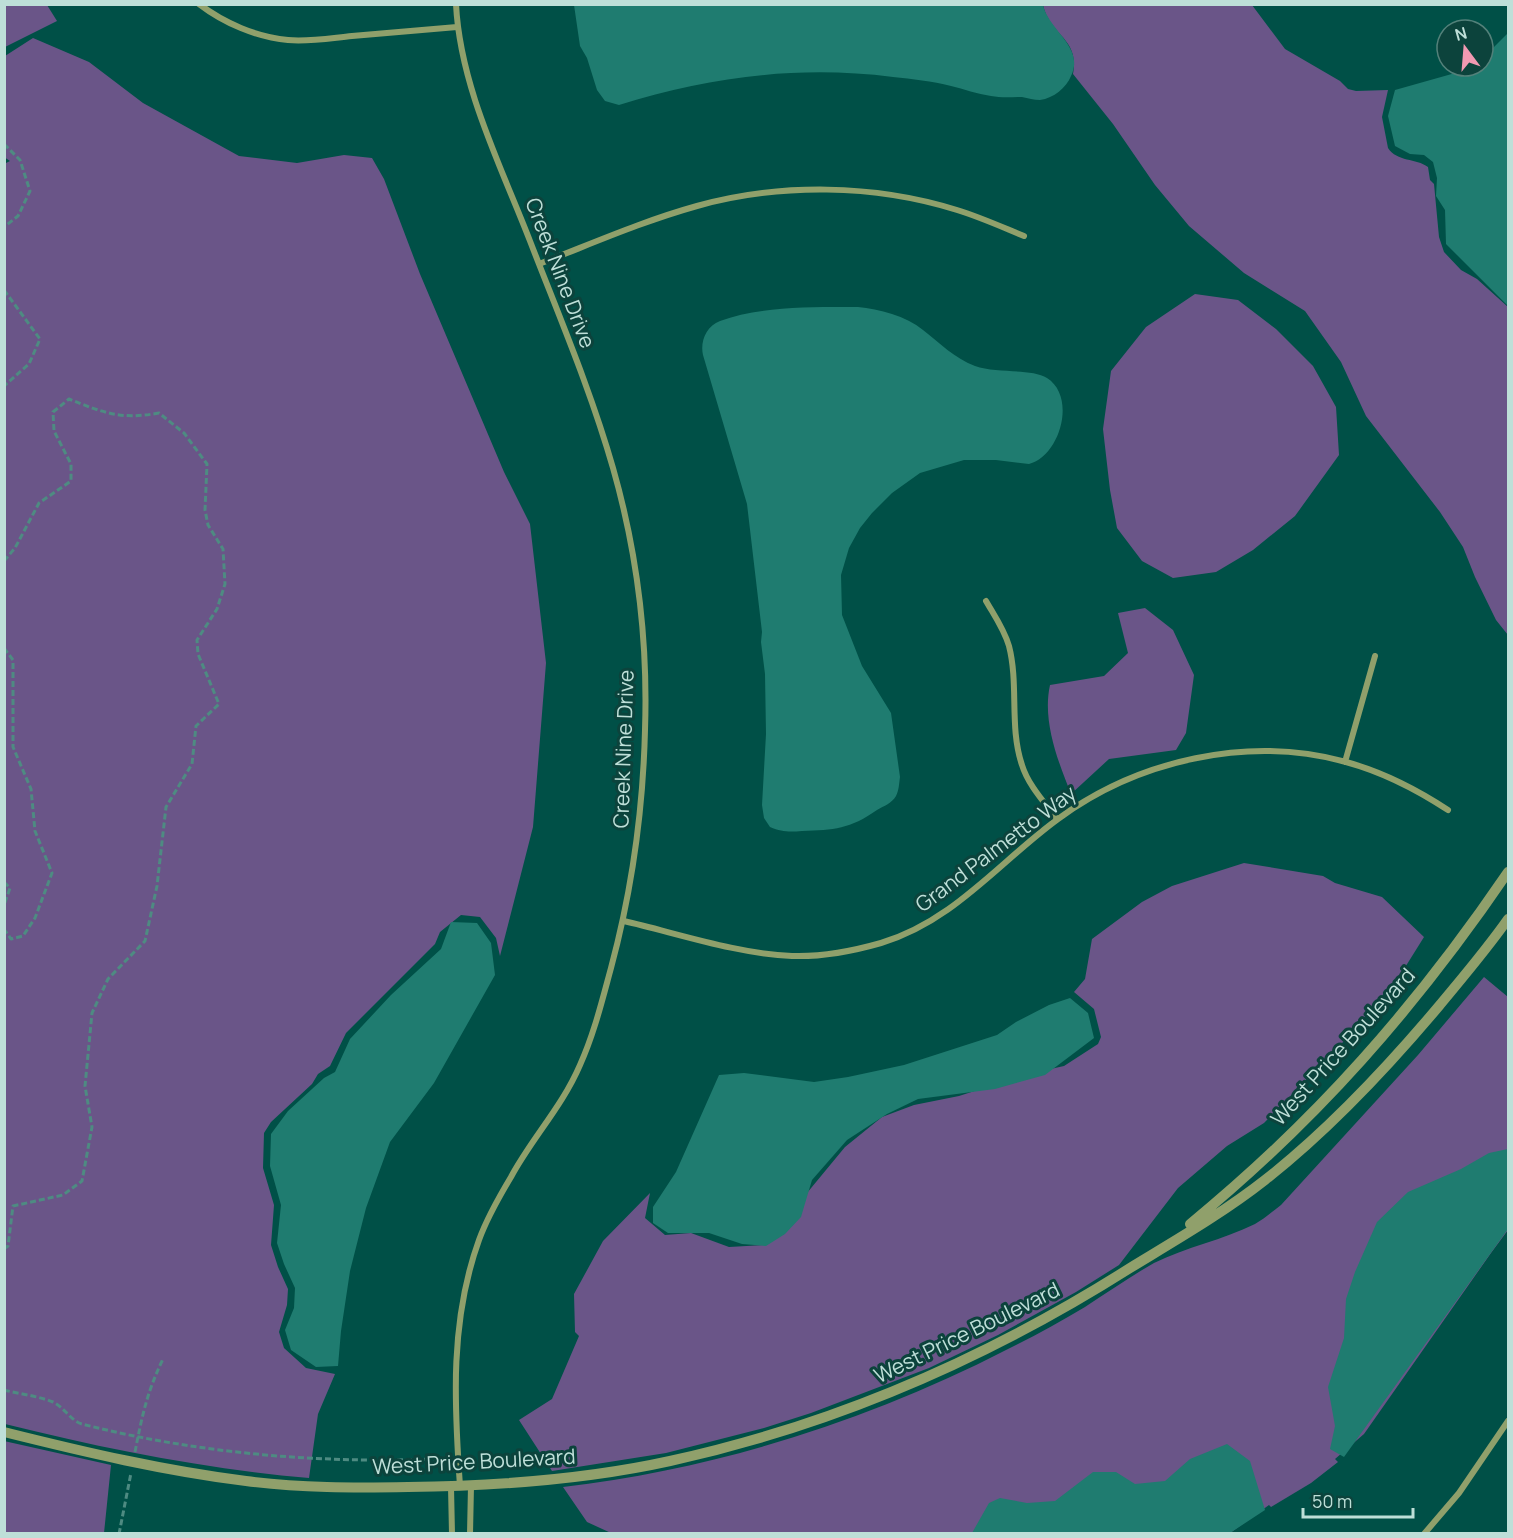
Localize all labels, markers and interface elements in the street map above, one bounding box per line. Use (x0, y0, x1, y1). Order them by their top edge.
north arrow (1435, 18, 1495, 78)
text: N (1452, 21, 1469, 46)
street label: Creek Nine Drive (519, 193, 602, 352)
street label: Creek Nine Drive (606, 669, 640, 829)
street label: Grand Palmetto Way (909, 779, 1081, 918)
street label: West Price Boulevard (1264, 961, 1421, 1131)
street label: West Price Boulevard (869, 1275, 1064, 1389)
street label: West Price Boulevard (372, 1442, 576, 1480)
scale bar (1303, 1481, 1412, 1519)
text: 50 m (1312, 1489, 1352, 1513)

